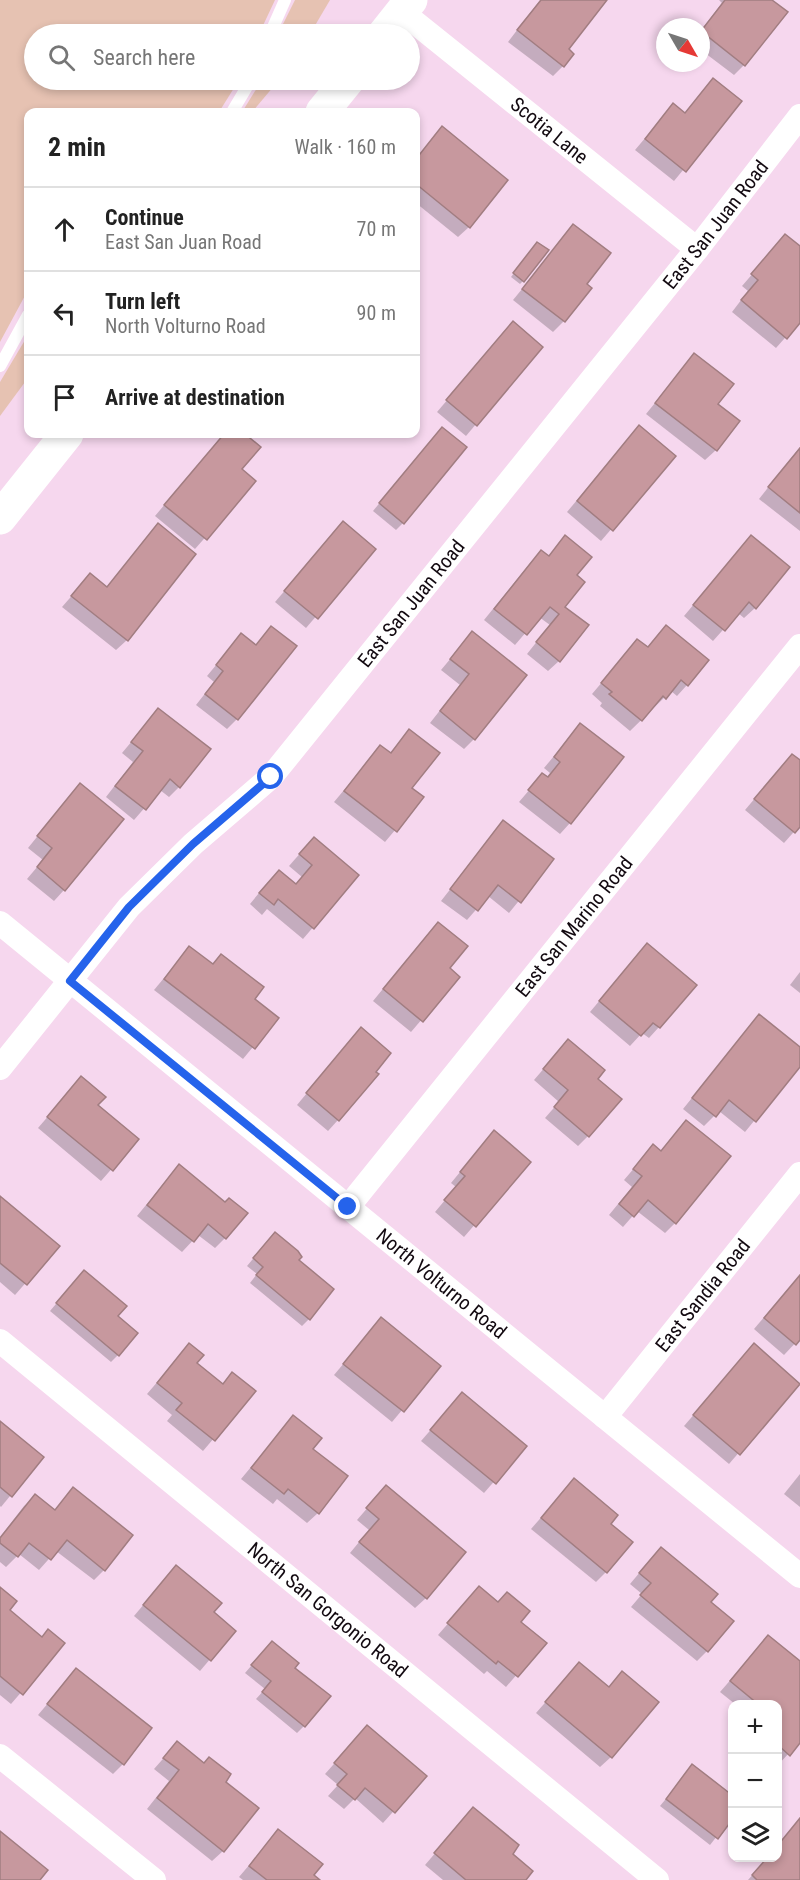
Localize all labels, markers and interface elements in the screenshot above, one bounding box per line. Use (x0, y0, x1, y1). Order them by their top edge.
north arrow (656, 18, 710, 72)
search box (24, 24, 420, 90)
icon: search (45, 41, 78, 74)
text: Search here (93, 45, 195, 70)
street label: Scotia Lane (506, 92, 593, 169)
text: 2 min (48, 132, 106, 162)
text: Walk · 160 m (295, 135, 396, 159)
street label: East San Juan Road (658, 155, 773, 294)
text: Continue (105, 205, 184, 230)
icon: ahead (48, 213, 81, 246)
text: 70 m (357, 217, 396, 241)
text: East San Juan Road (105, 230, 262, 254)
text: Turn left (105, 289, 180, 314)
icon: left (48, 297, 81, 330)
text: 90 m (357, 301, 396, 325)
text: North Volturno Road (105, 314, 266, 338)
icon: arrive (48, 381, 81, 414)
text: Arrive at destination (105, 385, 285, 410)
street label: East San Juan Road (352, 535, 470, 672)
route start (257, 763, 283, 789)
street label: East San Marino Road (510, 852, 638, 1002)
route end (334, 1193, 360, 1219)
street label: North Volturno Road (372, 1223, 511, 1344)
street label: East Sandia Road (650, 1234, 755, 1357)
street label: North San Gorgonio Road (243, 1537, 413, 1683)
map controls (728, 1700, 782, 1862)
button: + (728, 1700, 782, 1754)
button: − (728, 1754, 782, 1808)
button: layers (728, 1808, 782, 1862)

